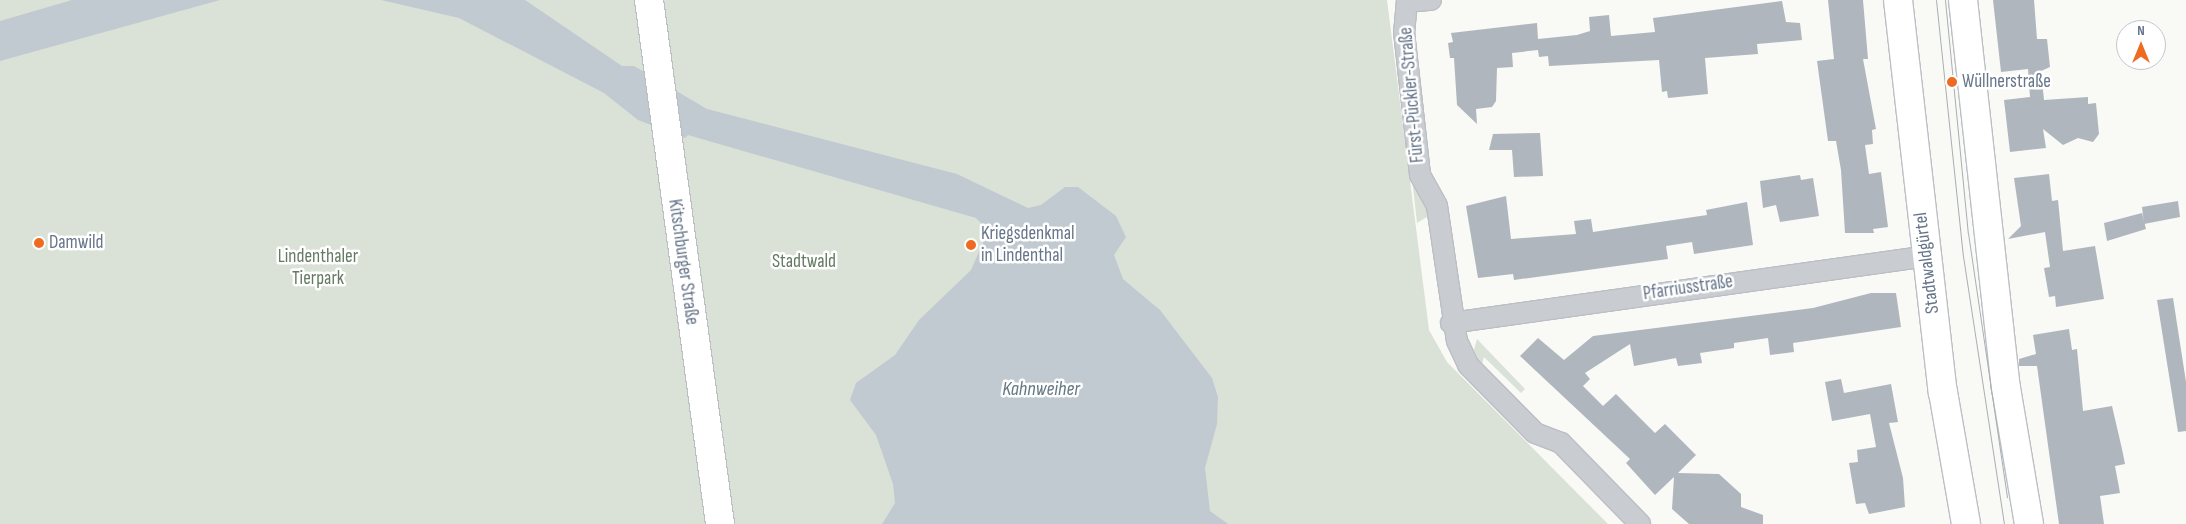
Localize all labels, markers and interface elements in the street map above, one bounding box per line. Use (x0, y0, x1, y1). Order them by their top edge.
north arrow (2116, 20, 2166, 70)
text: N (2137, 22, 2145, 39)
street label: Fürst-Pückler-Straße (1395, 26, 1429, 164)
place label: Wüllnerstraße (1962, 71, 2051, 93)
marker: Wüllnerstraße (1946, 76, 1958, 88)
street label: Kitschburger Straße (663, 198, 703, 326)
street label: Stadtwaldgürtel (1909, 211, 1945, 315)
place label: Kriegsdenkmal in Lindenthal (981, 223, 1075, 267)
place label: Damwild (49, 232, 103, 254)
marker: Damwild (33, 237, 45, 249)
marker: Kriegsdenkmal in Lindenthal (965, 239, 977, 251)
park label: Lindenthaler Tierpark (278, 246, 358, 290)
park label: Stadtwald (772, 251, 836, 273)
street label: Pfarriusstraße (1642, 270, 1734, 306)
water label: Kahnweiher (1002, 377, 1080, 401)

